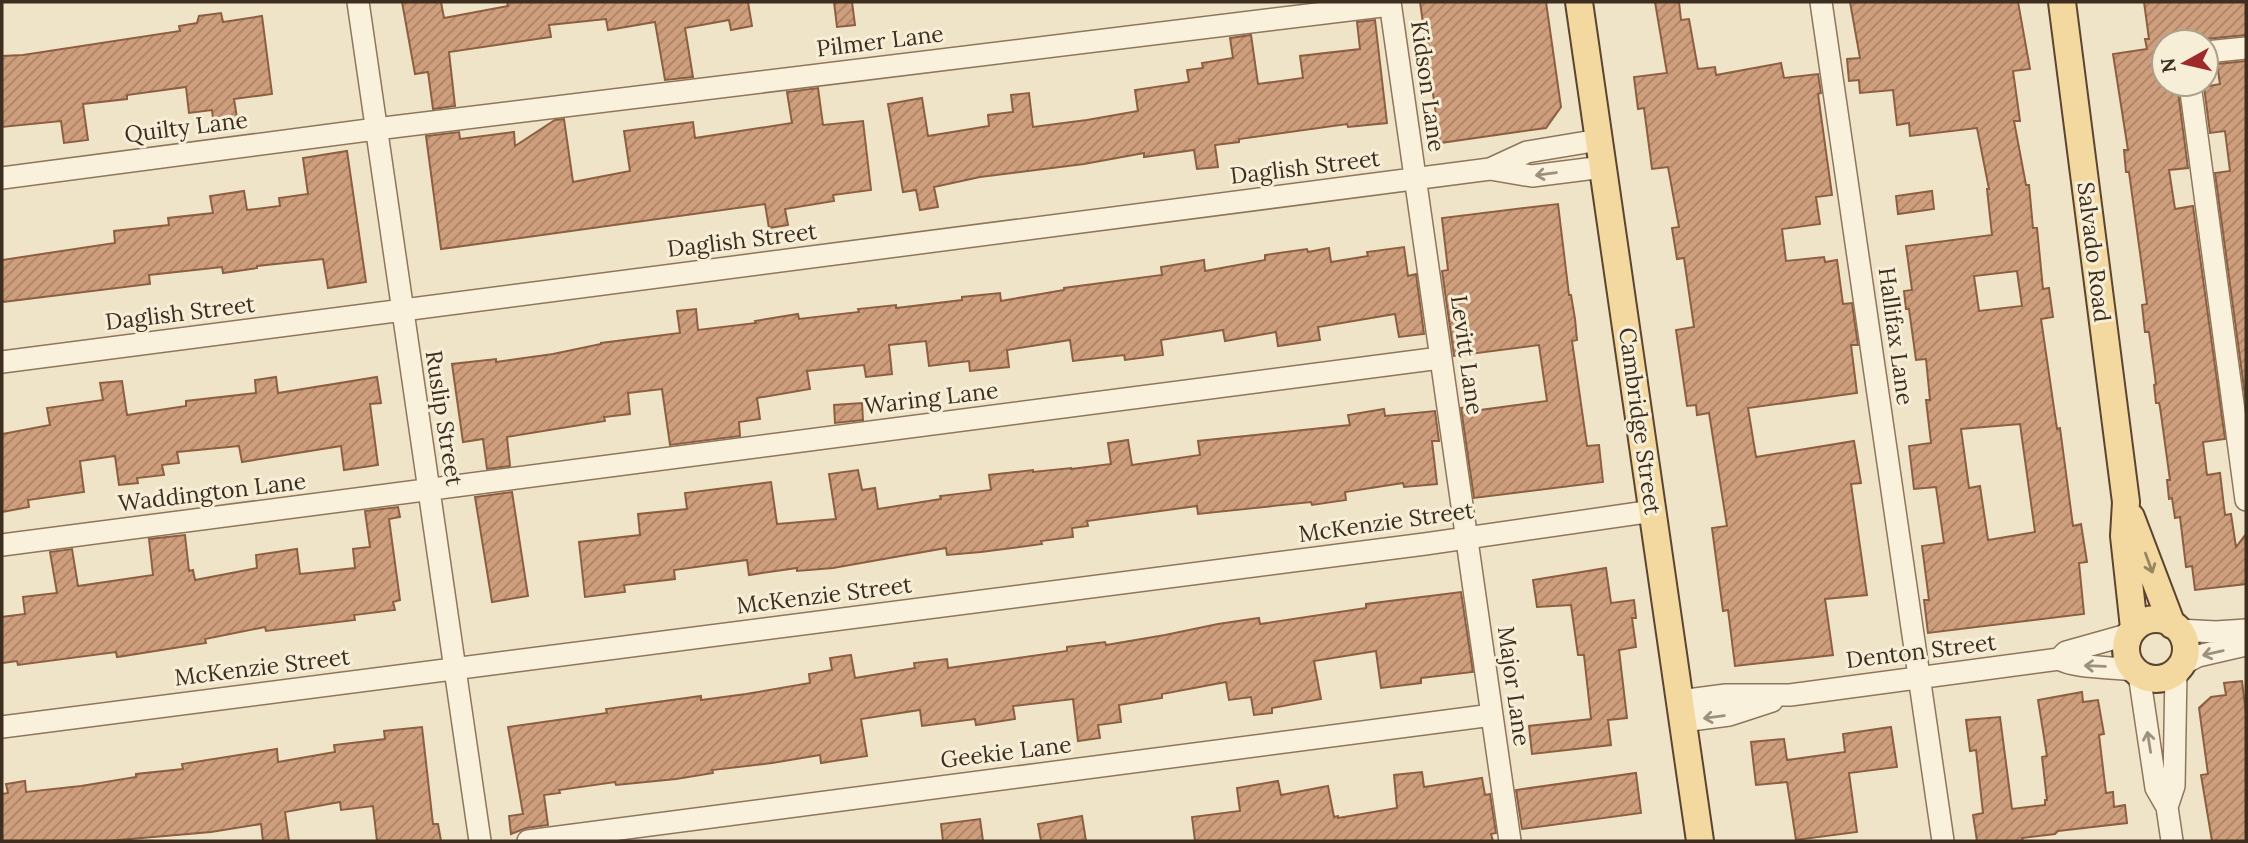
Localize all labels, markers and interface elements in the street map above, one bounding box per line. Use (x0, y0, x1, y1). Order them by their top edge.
street label: Pilmer Lane (815, 18, 945, 63)
street label: Kidson Lane (1405, 18, 1452, 153)
north arrow (2150, 28, 2220, 98)
text: N (2155, 56, 2181, 74)
street label: Quilty Lane (123, 105, 249, 148)
street label: Daglish Street (1228, 143, 1382, 190)
one-way arrow (1536, 168, 1558, 181)
street label: Salvado Road (2072, 180, 2118, 324)
street label: Daglish Street (665, 216, 819, 263)
street label: Hallifax Lane (1872, 265, 1920, 407)
street label: Daglish Street (103, 289, 257, 336)
street label: Levitt Lane (1445, 293, 1490, 417)
street label: Cambridge Street (1613, 326, 1668, 516)
street label: Ruslip Street (419, 348, 470, 488)
street label: Waring Lane (862, 375, 1000, 420)
street label: Waddington Lane (116, 466, 307, 517)
street label: McKenzie Street (1297, 495, 1475, 548)
one-way arrow (2144, 552, 2156, 574)
street label: McKenzie Street (735, 569, 913, 620)
street label: Major Lane (1492, 624, 1537, 748)
street label: Denton Street (1844, 627, 1998, 674)
street label: McKenzie Street (173, 641, 351, 692)
one-way arrow (2202, 646, 2225, 660)
one-way arrow (2084, 659, 2107, 672)
one-way arrow (1703, 711, 1726, 724)
street label: Geekie Lane (939, 729, 1073, 774)
one-way arrow (2142, 731, 2155, 754)

